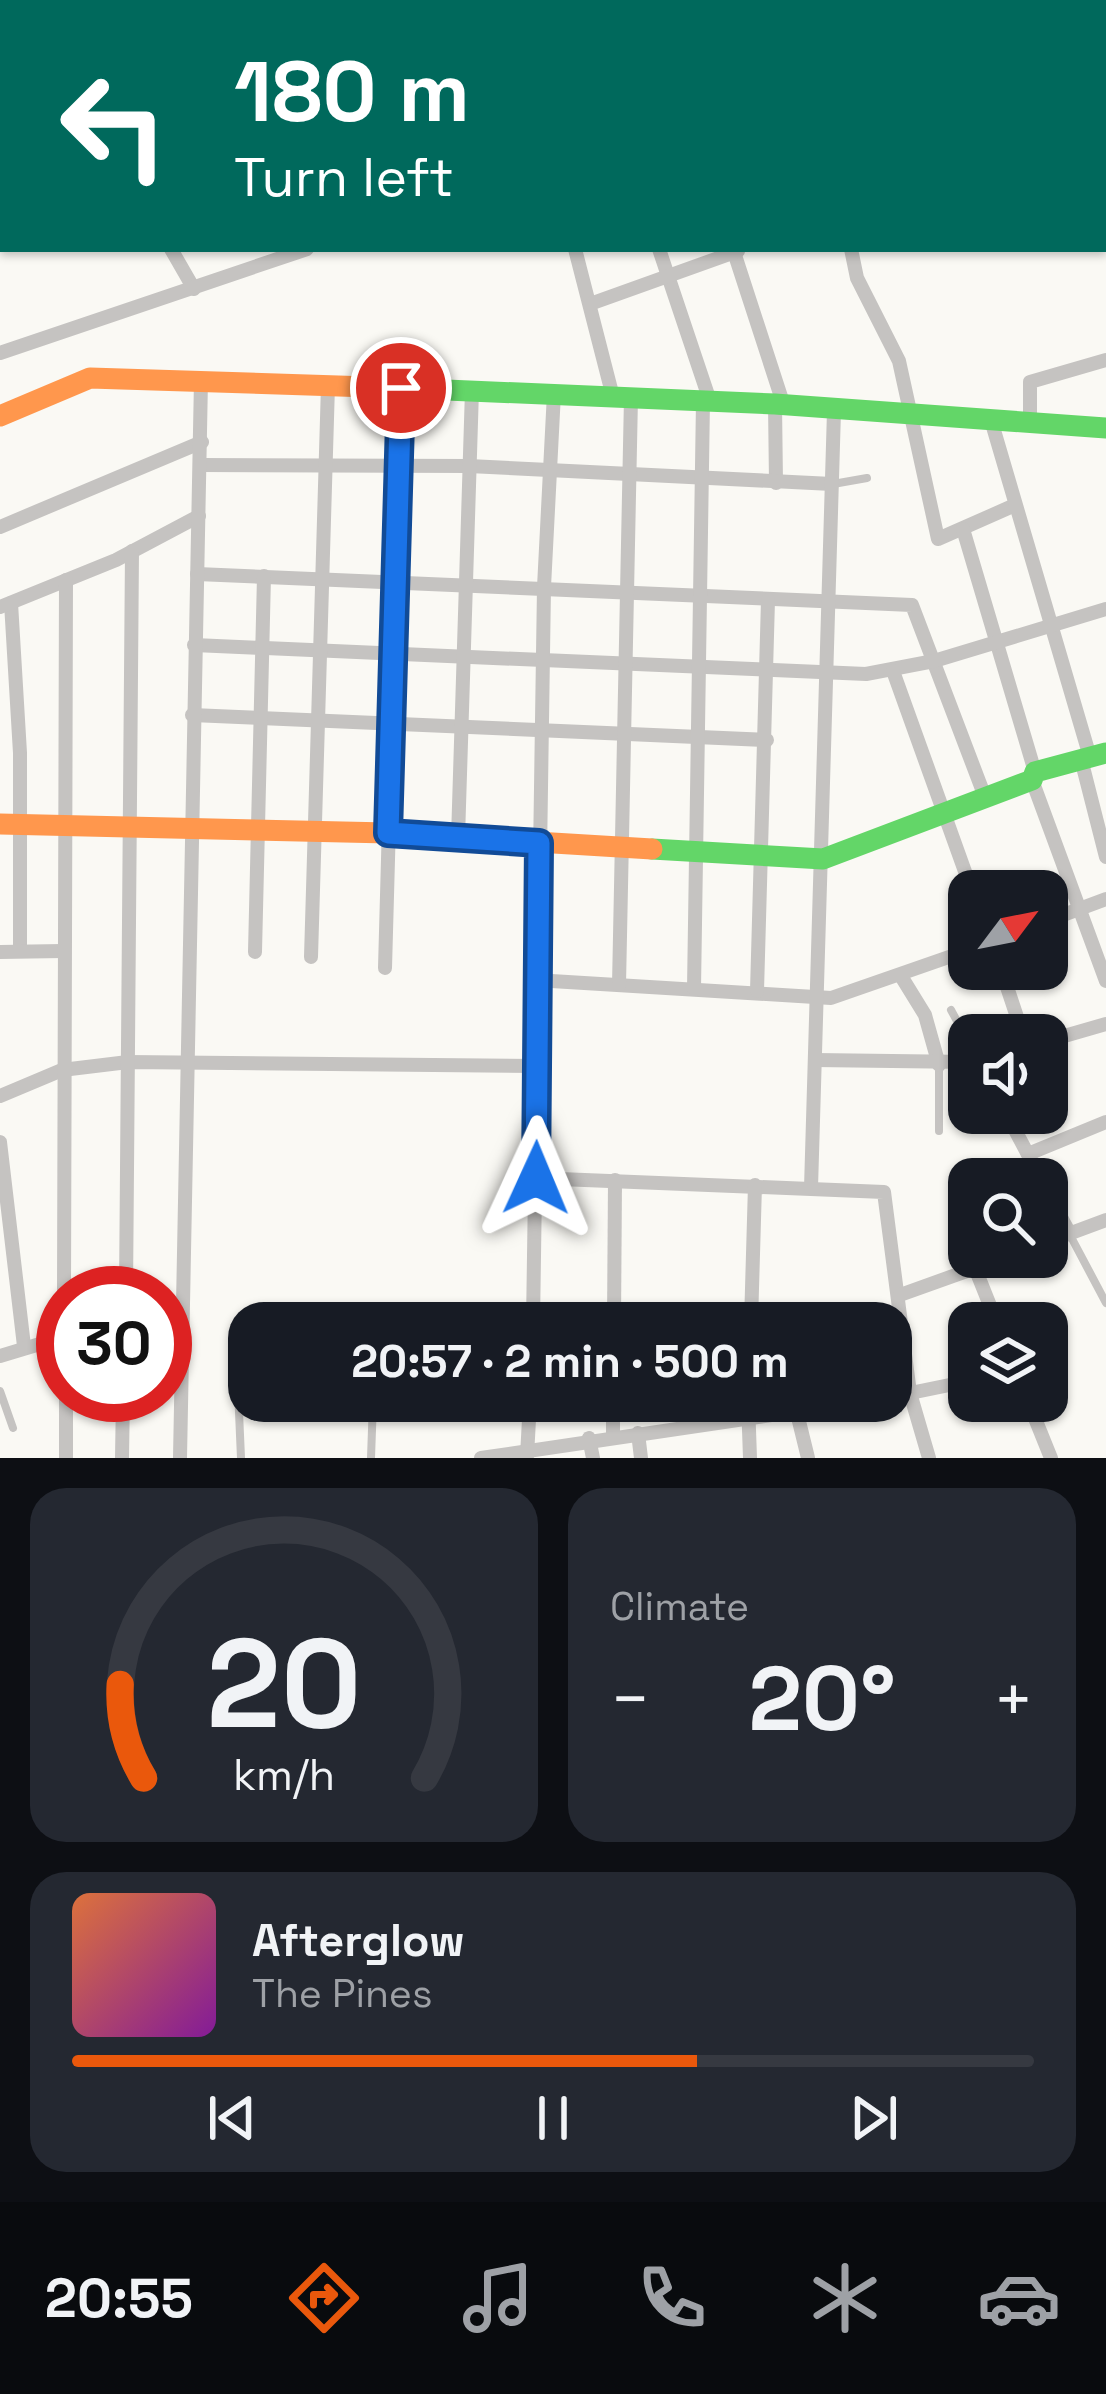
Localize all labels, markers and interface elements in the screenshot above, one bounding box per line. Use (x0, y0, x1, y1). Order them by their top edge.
text: 180 m (234, 38, 470, 146)
icon: left (36, 48, 192, 204)
text: Turn left (234, 143, 454, 212)
pin (350, 337, 452, 439)
icon: arrive (368, 355, 434, 421)
north arrow (948, 870, 1068, 990)
map controls (948, 870, 1068, 1422)
button: sound (948, 1014, 1068, 1134)
position arrow (473, 1115, 599, 1241)
button: search (948, 1158, 1068, 1278)
speed limit sign: 30 (36, 1266, 192, 1422)
button: layers (948, 1302, 1068, 1422)
text: 20:57 · 2 min · 500 m (351, 1333, 789, 1390)
text: Climate (610, 1582, 749, 1631)
text: 20 (206, 1604, 361, 1763)
text: 20° (748, 1641, 896, 1756)
text: − (610, 1657, 651, 1741)
text: + (993, 1657, 1034, 1741)
text: km/h (233, 1748, 335, 1803)
text: Afterglow (252, 1912, 465, 1969)
text: The Pines (252, 1969, 433, 2018)
icon: previous (199, 2085, 265, 2151)
icon: pause (520, 2085, 586, 2151)
icon: next (841, 2085, 907, 2151)
icon: directions (282, 2256, 366, 2340)
icon: music (456, 2256, 540, 2340)
icon: phone (630, 2256, 714, 2340)
icon: climate (803, 2256, 887, 2340)
icon: car (977, 2256, 1061, 2340)
text: 20:55 (45, 2264, 193, 2333)

